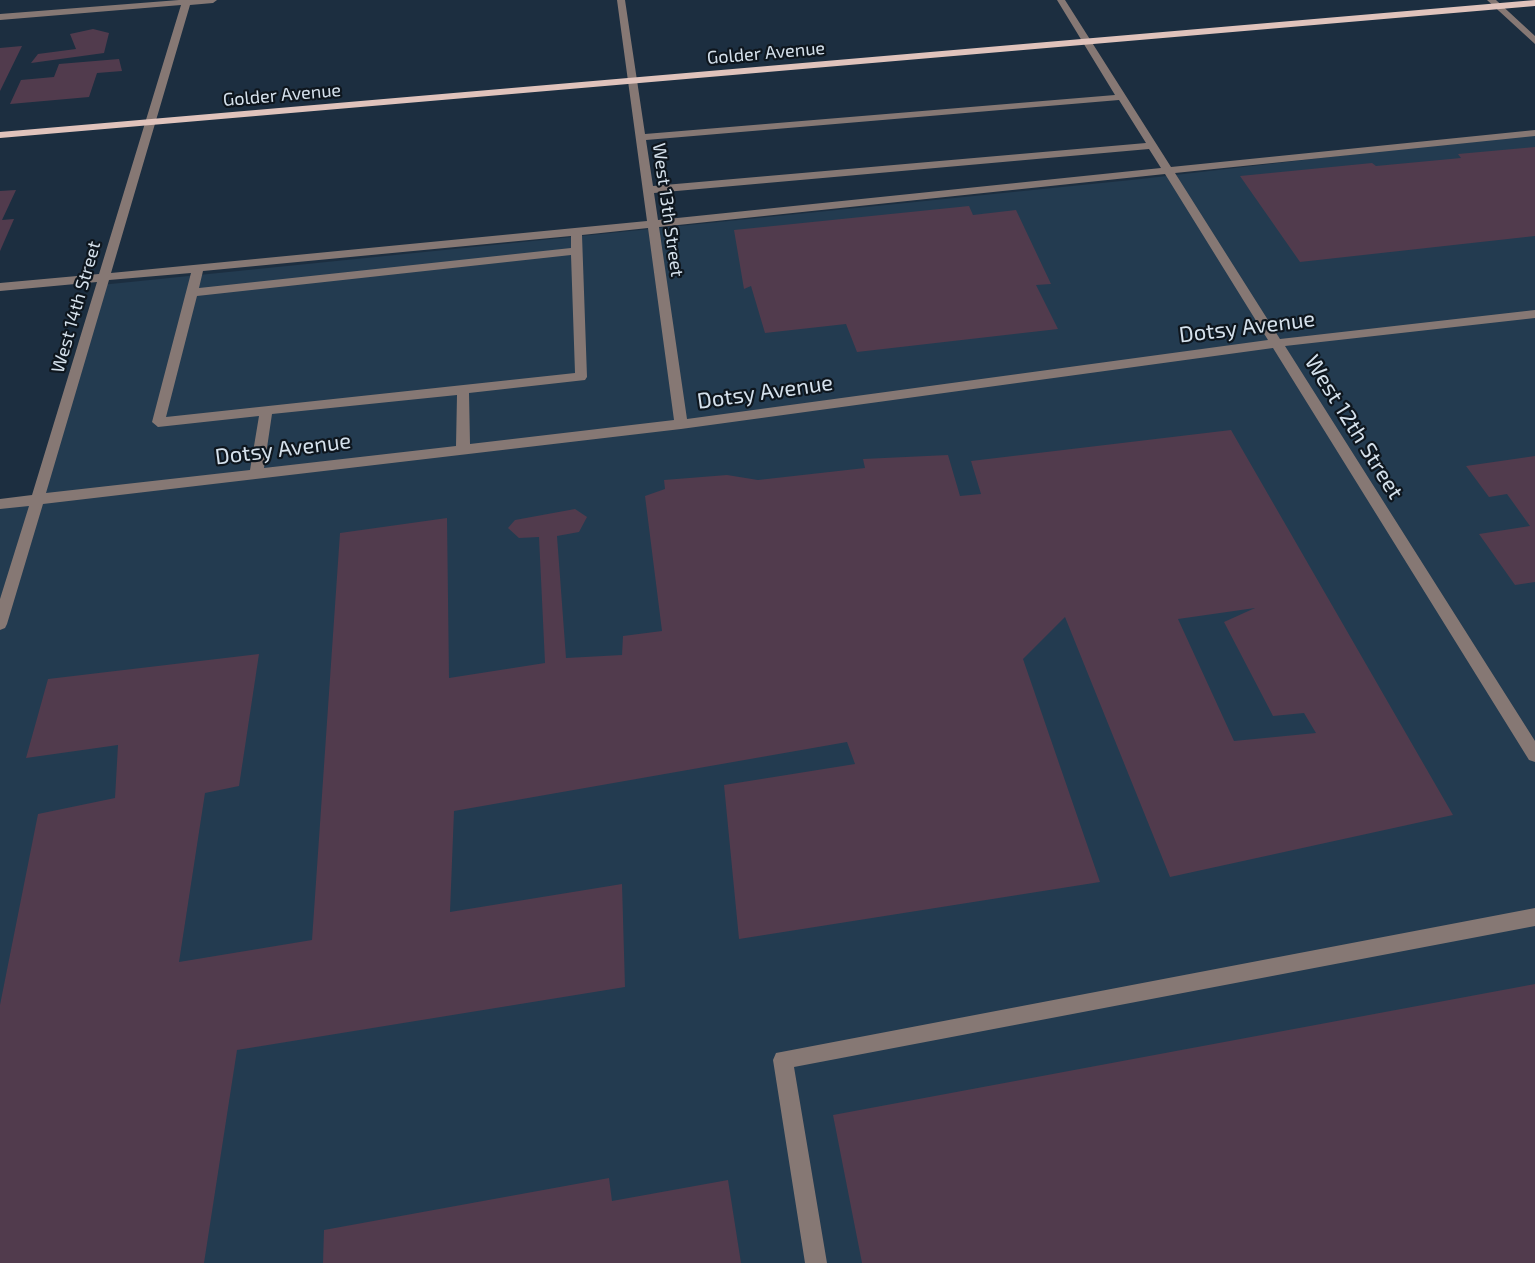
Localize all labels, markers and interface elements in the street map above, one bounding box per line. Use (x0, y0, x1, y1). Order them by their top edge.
street label: Golder Avenue (706, 37, 826, 69)
street label: Golder Avenue (222, 79, 342, 111)
street label: West 13th Street (648, 142, 688, 278)
street label: West 14th Street (47, 239, 105, 375)
street label: Dotsy Avenue (1177, 306, 1317, 348)
street label: West 12th Street (1299, 350, 1409, 504)
street label: Dotsy Avenue (695, 369, 835, 415)
street label: Dotsy Avenue (213, 428, 353, 470)

